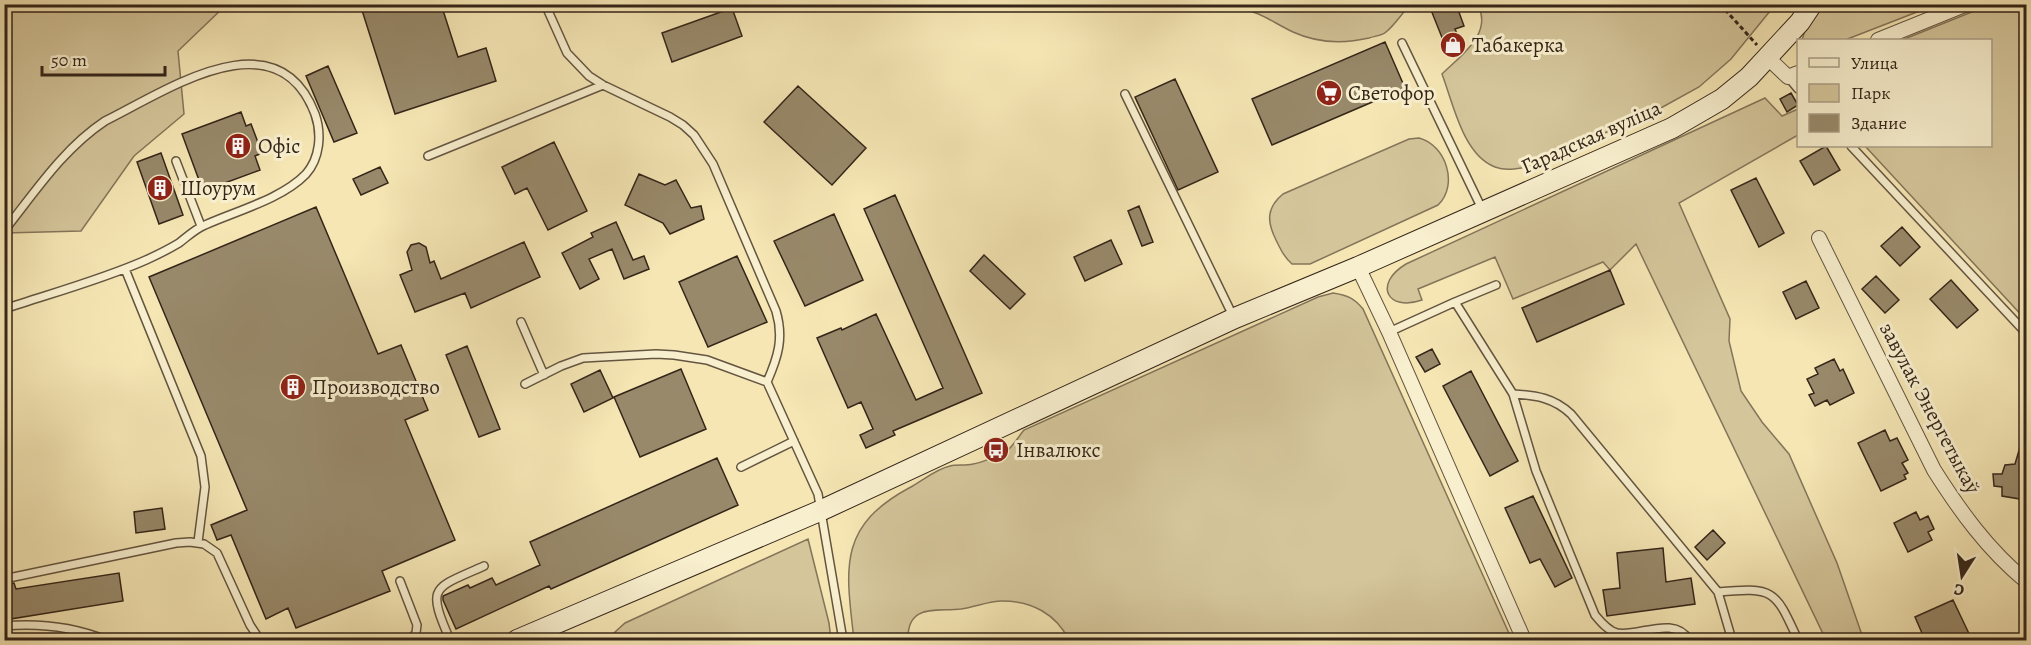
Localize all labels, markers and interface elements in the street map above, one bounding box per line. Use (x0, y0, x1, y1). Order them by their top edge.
shop icon: Табакерка (1438, 30, 1468, 60)
place label: Табакерка (1472, 31, 1564, 59)
scale bar (42, 39, 165, 77)
legend (1797, 39, 1992, 147)
text: 50 m (51, 48, 87, 72)
text: Улица (1851, 51, 1899, 75)
supermarket icon: Светофор (1314, 78, 1344, 108)
place label: Светофор (1348, 79, 1435, 107)
text: Парк (1851, 81, 1891, 105)
street label: Гарадская вуліца (1517, 93, 1666, 180)
text: Здание (1851, 111, 1907, 135)
building icon: Офіс (223, 131, 253, 161)
place label: Офіс (258, 132, 300, 160)
building icon: Шоурум (145, 173, 175, 203)
place label: Шоурум (180, 174, 256, 202)
street label: завулак Энергетыкаў (1873, 318, 1987, 499)
building icon: Производство (278, 372, 308, 402)
place label: Производство (312, 373, 440, 401)
bus stop icon: Інвалюкс (981, 435, 1011, 465)
place label: Інвалюкс (1016, 436, 1101, 464)
north arrow (1932, 546, 1992, 606)
text: С (1952, 578, 1966, 601)

